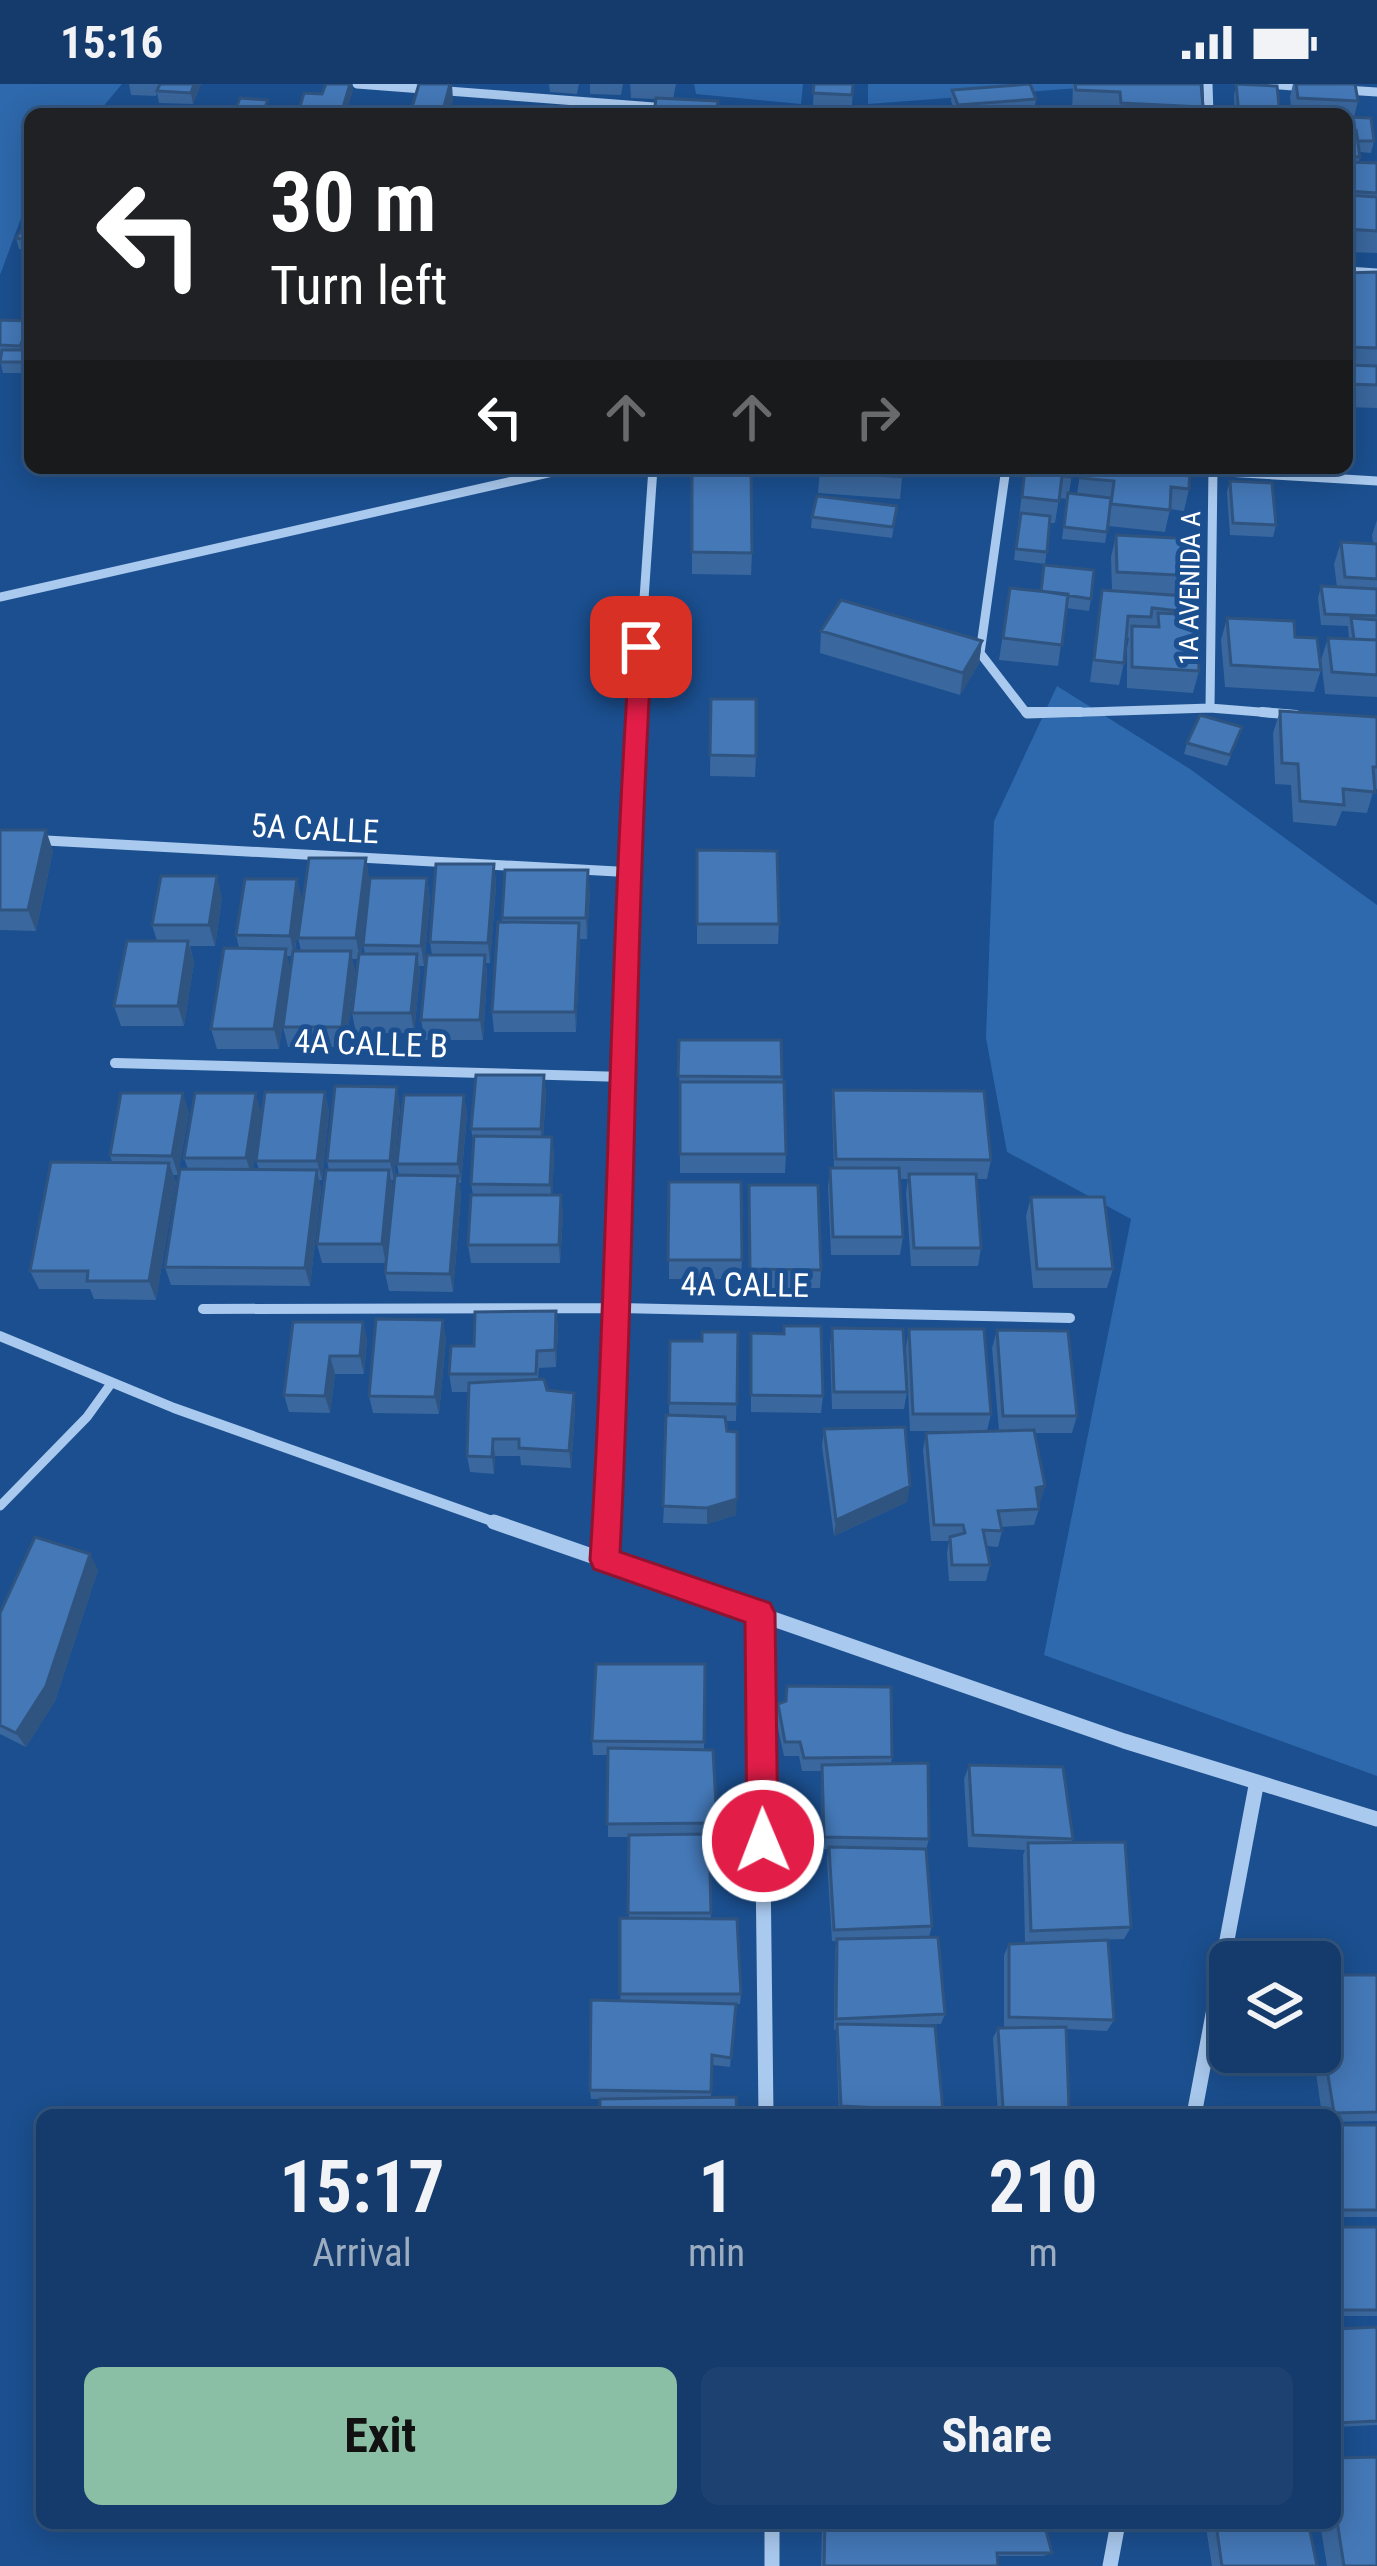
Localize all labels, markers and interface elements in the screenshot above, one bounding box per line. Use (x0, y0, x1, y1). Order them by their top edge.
text: 15:16 (60, 16, 163, 69)
text: 30 m (270, 153, 437, 252)
icon: left (72, 156, 228, 312)
text: Turn left (270, 254, 447, 317)
icon: left (467, 384, 533, 450)
icon: ahead (593, 384, 659, 450)
icon: ahead (719, 384, 785, 450)
icon: right (845, 384, 911, 450)
street label: 1A AVENIDA A (1173, 510, 1207, 665)
pin (590, 596, 692, 698)
icon: arrive (608, 614, 674, 680)
street label: 5A CALLE (250, 806, 380, 851)
street label: 4A CALLE B (293, 1021, 449, 1066)
street label: 4A CALLE (680, 1264, 810, 1305)
position arrow (700, 1778, 826, 1904)
map controls (1209, 1941, 1341, 2073)
button: layers (1209, 1941, 1341, 2073)
text: 15:17 (279, 2145, 445, 2230)
text: 1 (698, 2145, 735, 2230)
text: 210 (988, 2145, 1098, 2230)
text: Arrival (312, 2230, 412, 2276)
text: min (688, 2230, 745, 2276)
text: m (1028, 2230, 1058, 2276)
button: Exit (84, 2367, 677, 2505)
button: Share (701, 2367, 1293, 2505)

